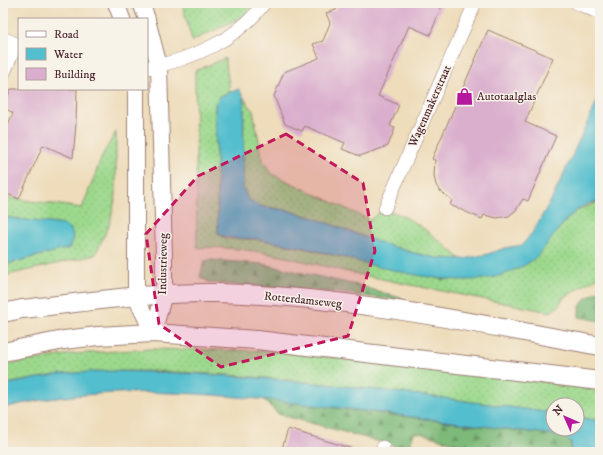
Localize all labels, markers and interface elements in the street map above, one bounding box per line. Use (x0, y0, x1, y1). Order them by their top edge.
legend (18, 18, 148, 90)
text: Road (54, 27, 79, 42)
text: Water (53, 47, 83, 62)
street label: Wagenmakerstraat (405, 63, 455, 150)
text: Building (54, 67, 95, 82)
shop icon: Autotaalglas (454, 86, 474, 106)
place label: Autotaalglas (477, 89, 536, 104)
street label: Industrieweg (155, 233, 171, 295)
street label: Rotterdamseweg (263, 288, 343, 312)
north arrow (545, 397, 585, 437)
text: N (550, 402, 567, 419)

